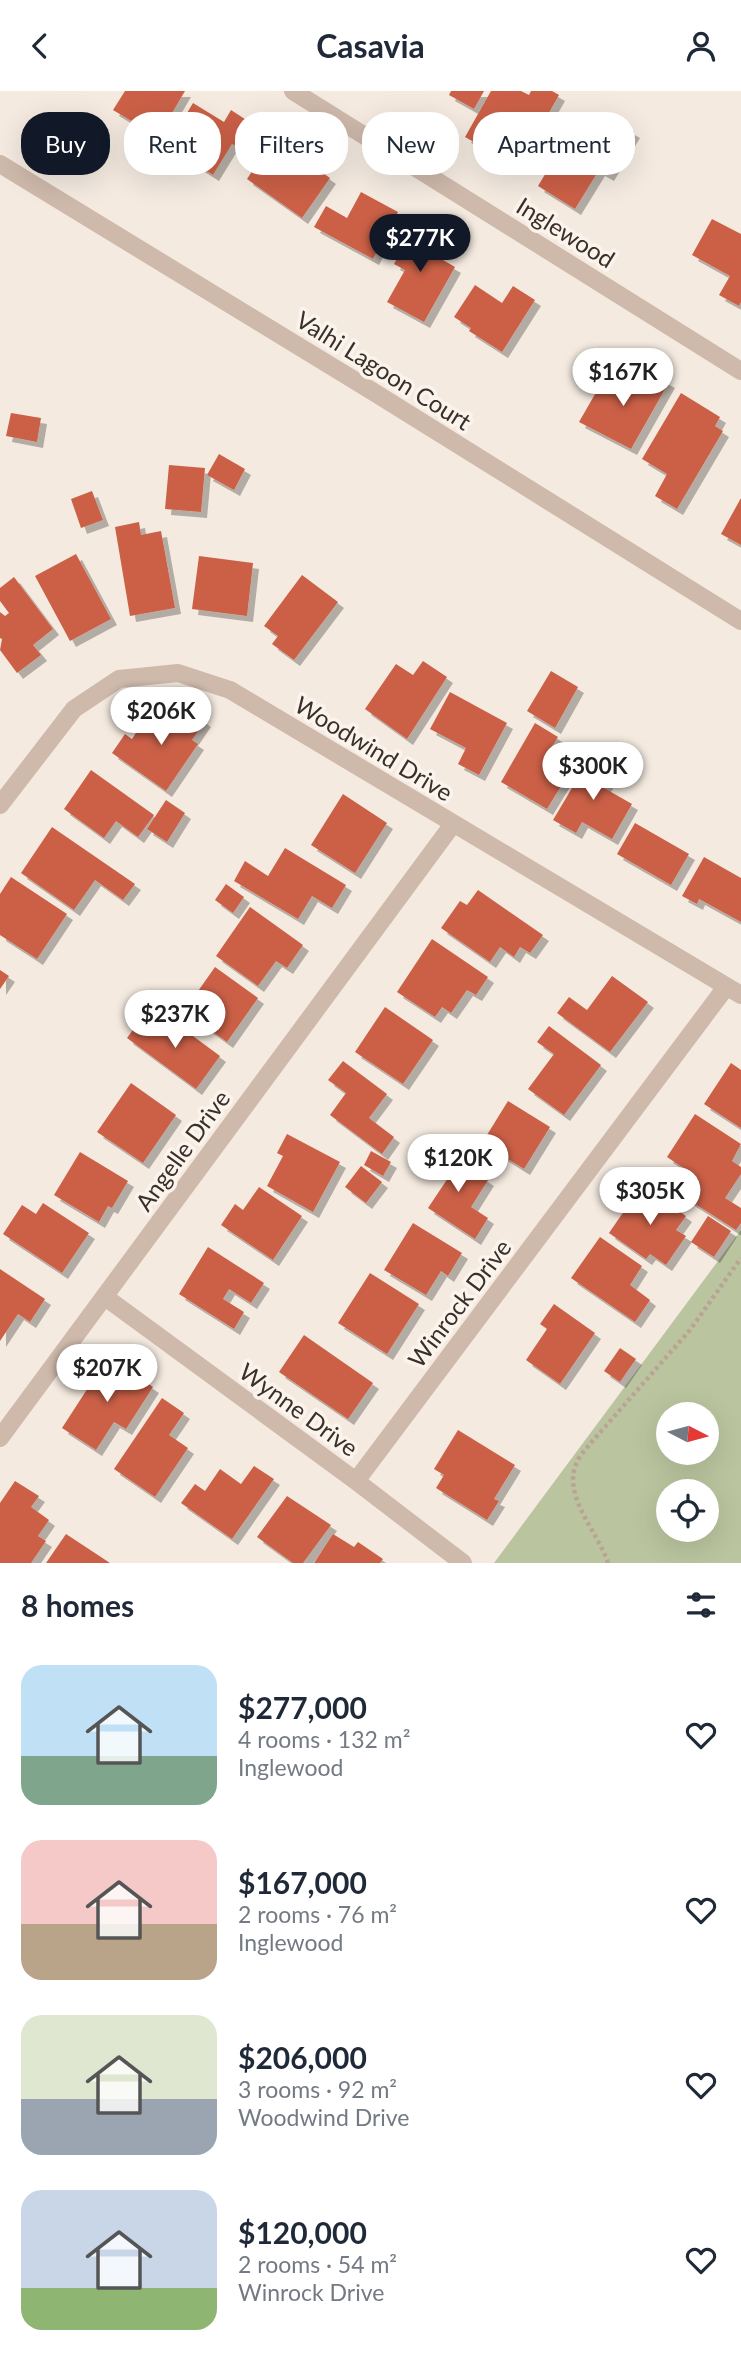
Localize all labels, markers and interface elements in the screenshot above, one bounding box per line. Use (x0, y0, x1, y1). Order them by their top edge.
text: Casavia (316, 26, 425, 65)
icon: back (21, 27, 59, 65)
icon: person (682, 27, 720, 65)
chip: Buy (21, 112, 110, 175)
chip: Rent (124, 112, 221, 175)
chip: Filters (235, 112, 348, 175)
chip: New (362, 112, 459, 175)
chip: Apartment (473, 112, 635, 175)
street label: Inglewood (512, 191, 620, 273)
pin: $277K (371, 215, 469, 274)
text: $277K (385, 223, 455, 251)
street label: Valhi Lagoon Court (291, 305, 477, 436)
pin: $167K (574, 349, 672, 408)
text: $167K (588, 357, 658, 385)
pin: $206K (112, 687, 210, 747)
street label: Woodwind Drive (290, 689, 458, 807)
text: $206K (126, 696, 196, 724)
pin: $300K (544, 743, 642, 802)
text: $300K (558, 751, 628, 779)
pin: $237K (126, 991, 224, 1050)
text: $237K (140, 999, 210, 1027)
street label: Angelle Drive (129, 1084, 235, 1216)
pin: $120K (409, 1135, 507, 1194)
text: $120K (423, 1143, 493, 1171)
pin: $305K (601, 1167, 699, 1227)
text: $305K (615, 1176, 685, 1204)
street label: Winrock Drive (401, 1233, 517, 1373)
pin: $207K (58, 1345, 156, 1404)
text: $207K (72, 1353, 142, 1381)
street label: Wynne Drive (234, 1356, 364, 1462)
north arrow (656, 1402, 719, 1465)
map controls (656, 1402, 719, 1542)
button: locate (656, 1479, 719, 1542)
icon: filters (682, 1586, 720, 1624)
text: 8 homes (21, 1587, 134, 1623)
text: $277,000 (238, 1689, 367, 1725)
icon: home (77, 1693, 161, 1777)
icon: heart (682, 1716, 720, 1754)
text: 4 rooms · 132 m² (238, 1725, 410, 1753)
text: Inglewood (238, 1753, 343, 1781)
text: $167,000 (238, 1864, 367, 1900)
icon: home (77, 1868, 161, 1952)
icon: heart (682, 1891, 720, 1929)
text: 2 rooms · 76 m² (238, 1900, 397, 1928)
text: Inglewood (238, 1928, 343, 1956)
text: $206,000 (238, 2039, 367, 2075)
icon: home (77, 2043, 161, 2127)
icon: heart (682, 2066, 720, 2104)
text: 3 rooms · 92 m² (238, 2075, 397, 2103)
text: Woodwind Drive (238, 2103, 410, 2131)
text: $120,000 (238, 2214, 367, 2250)
icon: home (77, 2218, 161, 2302)
icon: heart (682, 2241, 720, 2279)
text: 2 rooms · 54 m² (238, 2250, 397, 2278)
text: Winrock Drive (238, 2278, 384, 2306)

